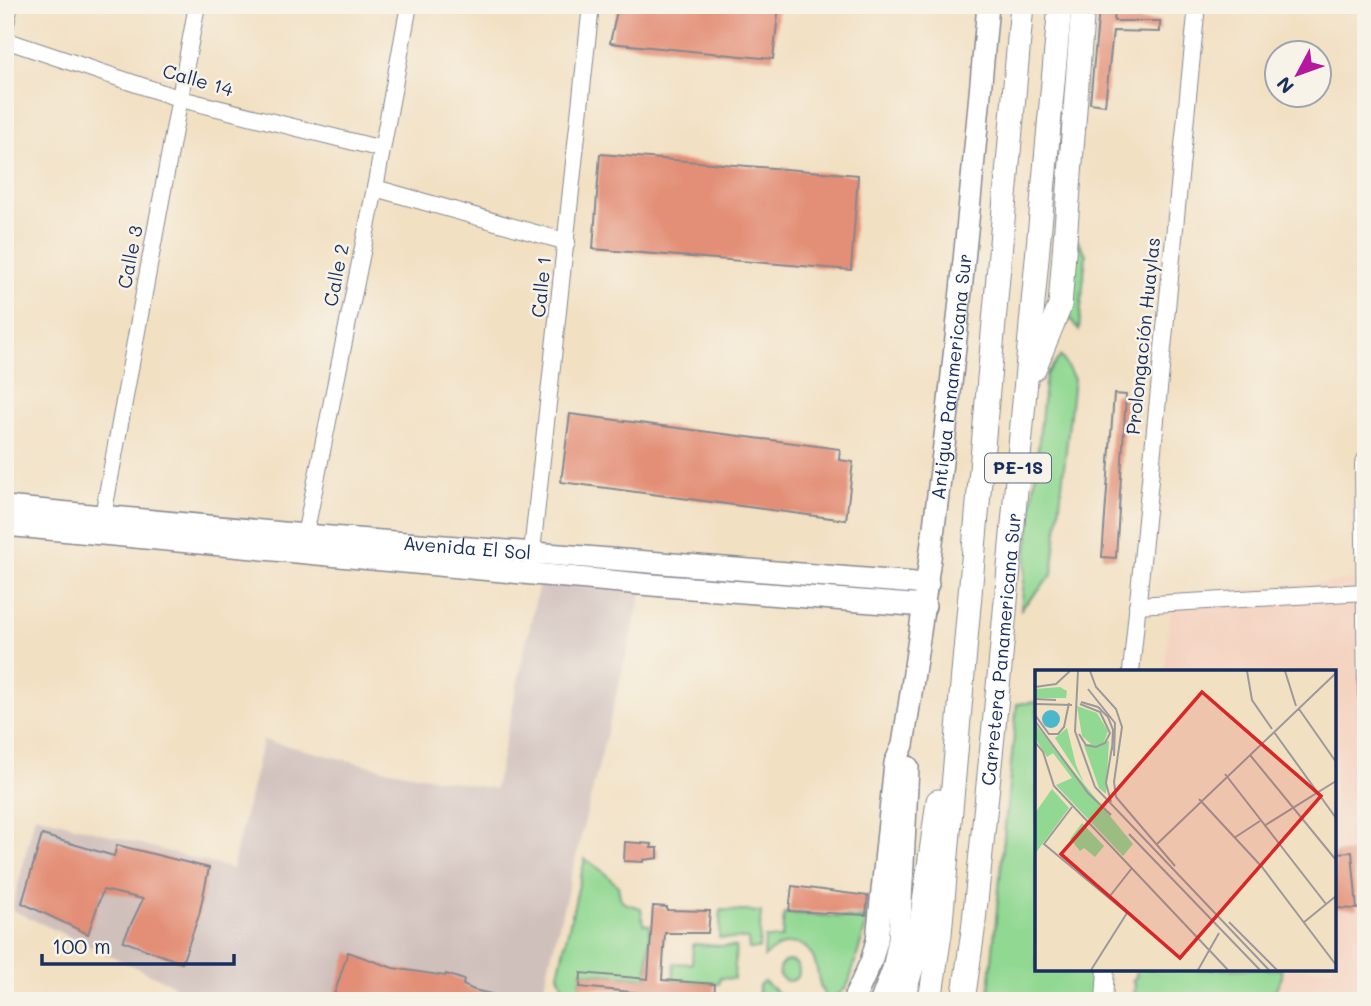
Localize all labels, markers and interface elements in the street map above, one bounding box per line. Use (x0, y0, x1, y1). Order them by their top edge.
north arrow (1262, 38, 1332, 108)
street label: Calle 14 (160, 58, 236, 102)
text: N (1271, 72, 1299, 99)
street label: Calle 3 (111, 223, 148, 291)
street label: Prolongación Huaylas (1120, 236, 1165, 436)
street label: Calle 2 (317, 241, 354, 308)
street label: Antigua Panamericana Sur (925, 252, 977, 501)
street label: Calle 1 (525, 255, 556, 319)
road number: PE-1S (985, 454, 1051, 482)
street label: Carretera Panamericana Sur (975, 511, 1026, 787)
street label: Avenida El Sol (402, 530, 532, 565)
inset map (1035, 670, 1336, 971)
scale bar (42, 922, 234, 966)
text: 100 m (52, 932, 111, 959)

